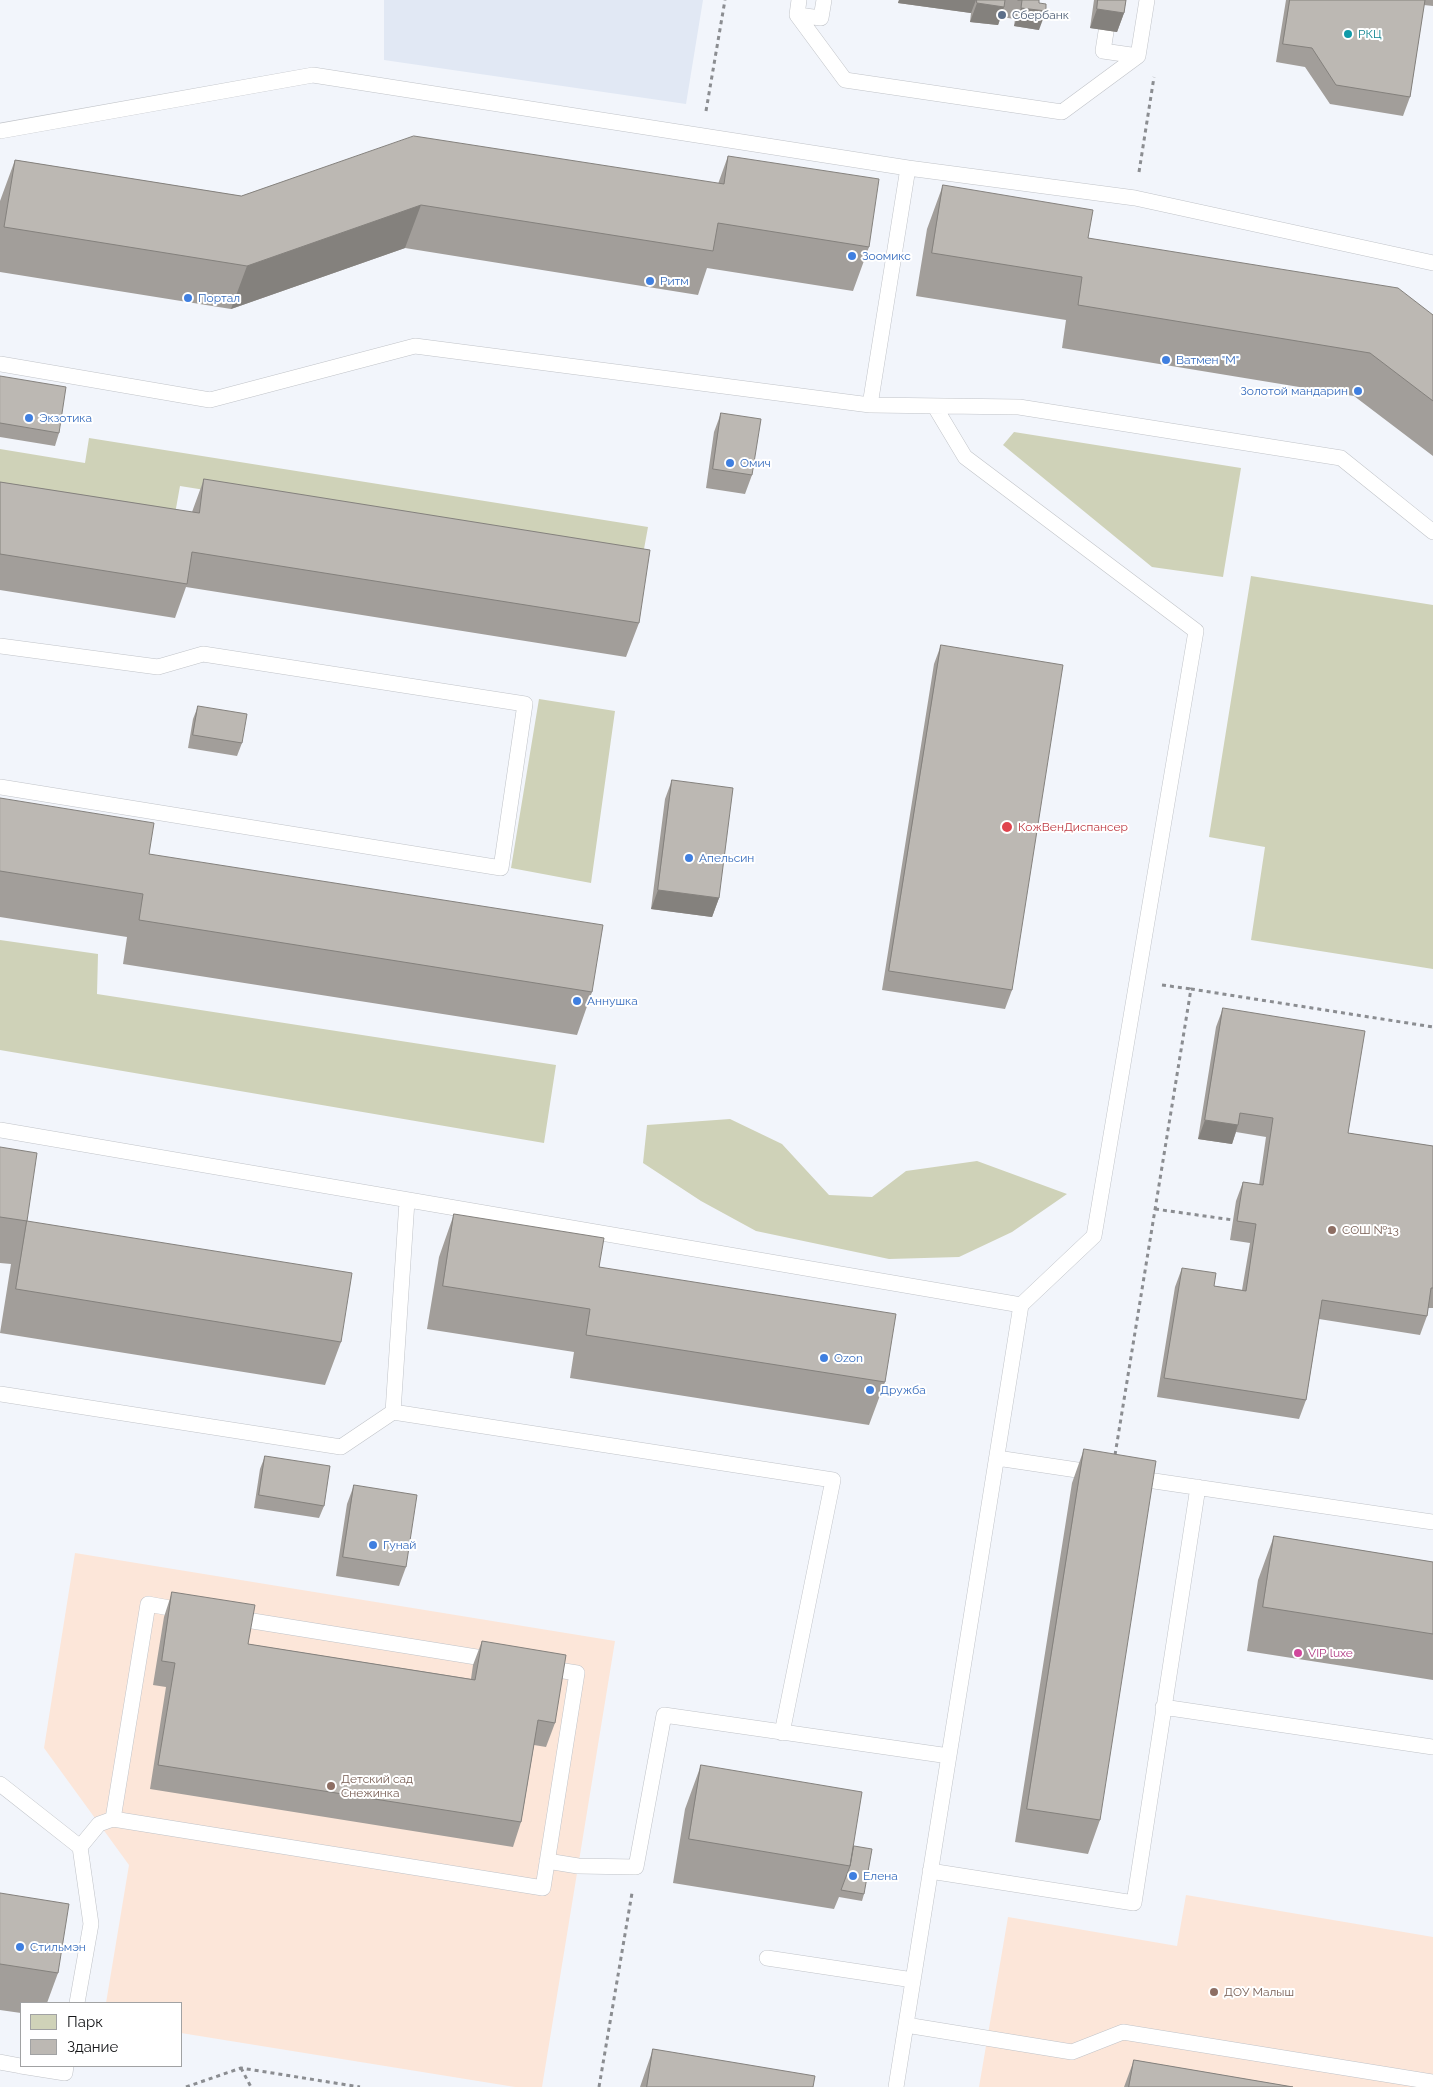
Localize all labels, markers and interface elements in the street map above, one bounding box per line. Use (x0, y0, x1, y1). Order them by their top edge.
place label: Сбербанк (1012, 8, 1069, 22)
marker: Сбербанк (996, 9, 1008, 21)
place label: РКЦ (1358, 27, 1382, 41)
marker: РКЦ (1342, 28, 1354, 40)
place label: Зоомикс (862, 249, 911, 263)
marker: Зоомикс (846, 250, 858, 262)
place label: Ритм (660, 274, 689, 288)
marker: Ритм (644, 275, 656, 287)
place label: Портал (198, 291, 240, 305)
marker: Портал (182, 292, 194, 304)
place label: Ватмен "М" (1176, 353, 1239, 367)
marker: Ватмен "М" (1160, 354, 1172, 366)
place label: Золотой мандарин (1240, 384, 1348, 398)
marker: Золотой мандарин (1352, 385, 1364, 397)
place label: Экзотика (39, 411, 92, 425)
marker: Экзотика (23, 412, 35, 424)
place label: Омич (740, 456, 771, 470)
marker: Омич (724, 457, 736, 469)
marker: КожВенДиспансер (1000, 820, 1014, 834)
place label: КожВенДиспансер (1018, 820, 1128, 834)
place label: Апельсин (699, 851, 754, 865)
marker: Апельсин (683, 852, 695, 864)
place label: Аннушка (587, 994, 638, 1008)
marker: Аннушка (571, 995, 583, 1007)
place label: СОШ №13 (1342, 1223, 1399, 1237)
marker: СОШ №13 (1326, 1224, 1338, 1236)
place label: Ozon (834, 1351, 863, 1365)
marker: Ozon (818, 1352, 830, 1364)
place label: Дружба (880, 1383, 926, 1397)
marker: Дружба (864, 1384, 876, 1396)
place label: Гунай (383, 1538, 416, 1552)
marker: Гунай (367, 1539, 379, 1551)
place label: VIP luxe (1308, 1646, 1353, 1660)
marker: VIP luxe (1292, 1647, 1304, 1659)
place label: Детский сад Снежинка (341, 1772, 413, 1800)
marker: Детский сад Снежинка (325, 1780, 337, 1792)
place label: Елена (863, 1869, 898, 1883)
marker: Елена (847, 1870, 859, 1882)
place label: Стильмэн (30, 1940, 86, 1954)
marker: Стильмэн (14, 1941, 26, 1953)
place label: ДОУ Малыш (1224, 1985, 1294, 1999)
marker: ДОУ Малыш (1208, 1986, 1220, 1998)
legend (20, 2002, 182, 2067)
text: Парк (67, 2013, 103, 2031)
text: Здание (67, 2038, 118, 2056)

